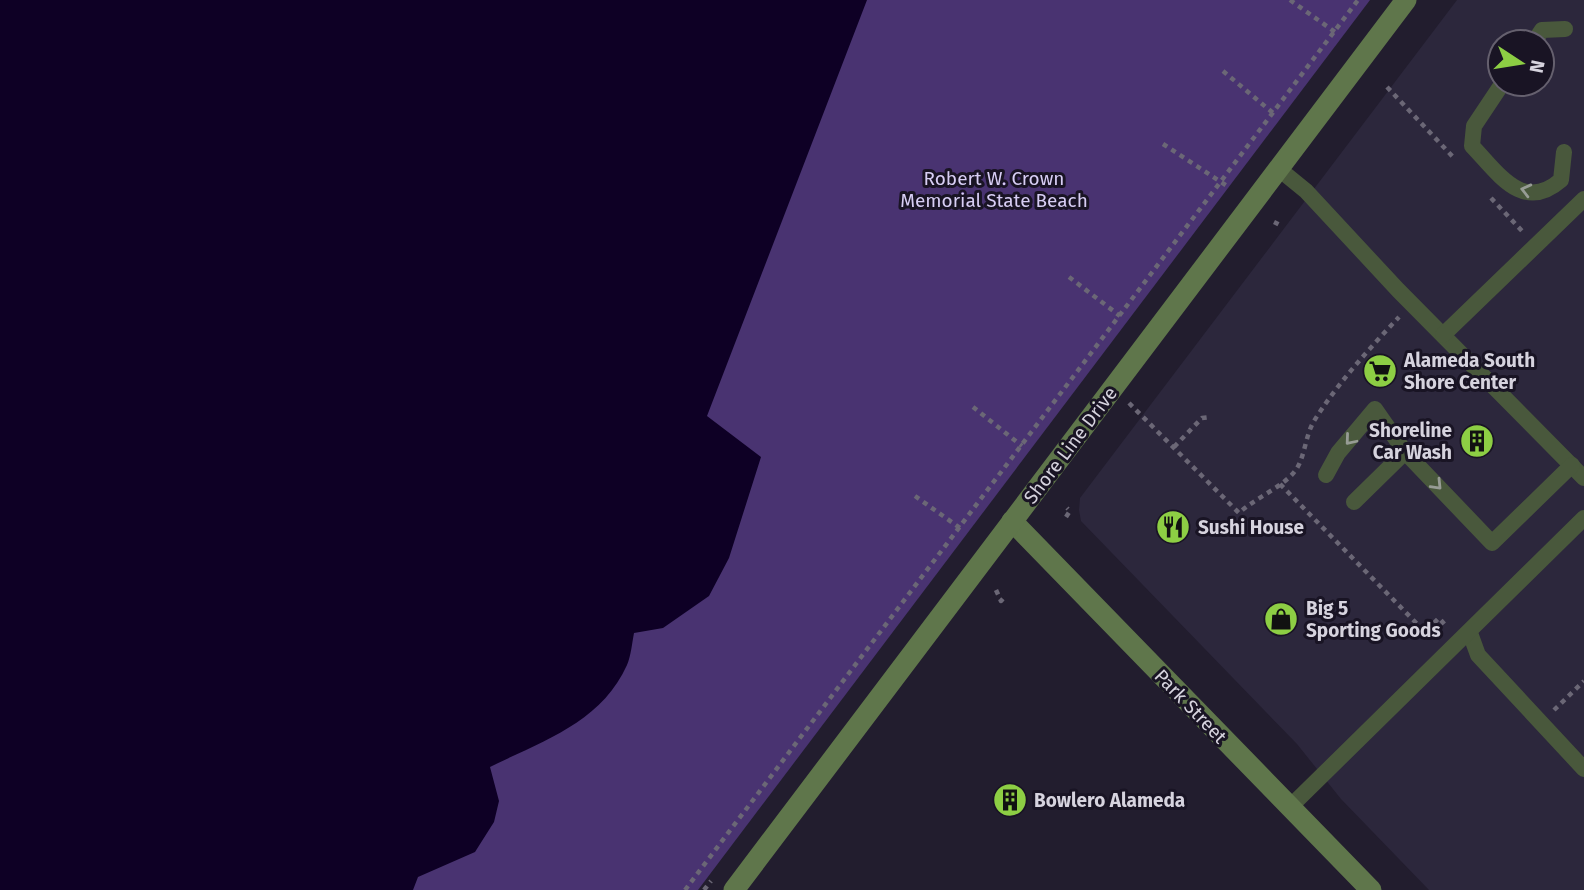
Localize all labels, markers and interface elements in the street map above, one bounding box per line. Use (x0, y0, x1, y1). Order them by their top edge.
north arrow (1486, 28, 1556, 98)
text: N (1525, 58, 1550, 75)
park label: Robert W. Crown Memorial State Beach (900, 167, 1088, 212)
one-way arrow (1520, 184, 1532, 198)
place label: Alameda South Shore Center (1403, 349, 1535, 394)
supermarket icon: Alameda South Shore Center (1361, 352, 1399, 390)
street label: Shore Line Drive (1019, 382, 1122, 508)
place label: Shoreline Car Wash (1369, 419, 1452, 464)
building icon: Shoreline Car Wash (1458, 422, 1496, 460)
one-way arrow (1345, 432, 1358, 444)
one-way arrow (1428, 477, 1441, 490)
restaurant icon: Sushi House (1154, 508, 1192, 546)
place label: Sushi House (1198, 516, 1304, 539)
place label: Big 5 Sporting Goods (1306, 597, 1441, 642)
shop icon: Big 5 Sporting Goods (1262, 600, 1300, 638)
street label: Park Street (1150, 665, 1232, 748)
building icon: Bowlero Alameda (991, 781, 1029, 819)
place label: Bowlero Alameda (1034, 789, 1185, 812)

